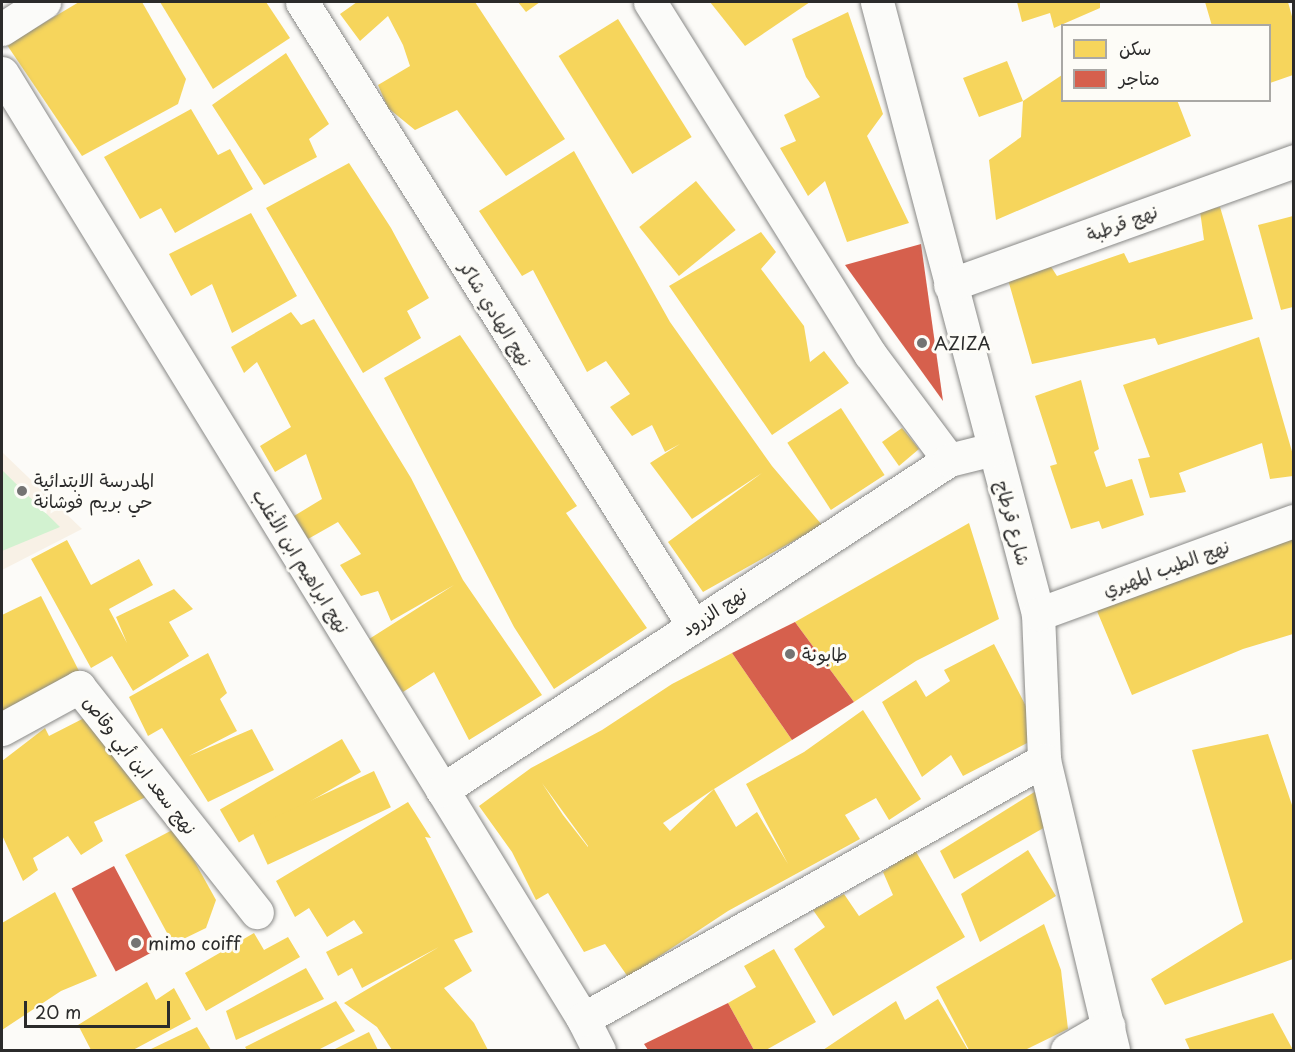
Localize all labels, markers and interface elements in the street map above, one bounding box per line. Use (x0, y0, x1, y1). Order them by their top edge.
legend (1061, 24, 1271, 102)
text: سكن (1119, 34, 1151, 61)
text: متاجر (1119, 64, 1160, 91)
street label: نهج قرطبة (1084, 200, 1160, 246)
street label: نهج الهادي شاكر (455, 258, 537, 370)
place label: AZIZA (934, 332, 991, 354)
marker: AZIZA (915, 336, 929, 350)
place label: المدرسة الابتدائية حي بريم فوشانة (34, 470, 154, 512)
street label: شارع قرطاج (991, 478, 1035, 568)
marker: المدرسة الابتدائية حي بريم فوشانة (15, 484, 29, 498)
street label: نهج ابراهيم ابن الأغلب (248, 485, 354, 637)
street label: نهج الطيب المهيري (1100, 535, 1232, 601)
street label: نهج الزرود (677, 582, 751, 640)
place label: طابونة (802, 643, 848, 665)
marker: طابونة (783, 647, 797, 661)
street label: نهج سعد ابن أبي وقاص (79, 691, 201, 839)
place label: mimo coiff (148, 932, 240, 954)
marker: mimo coiff (129, 936, 143, 950)
scale bar (27, 989, 172, 1027)
text: 20 m (35, 998, 81, 1025)

